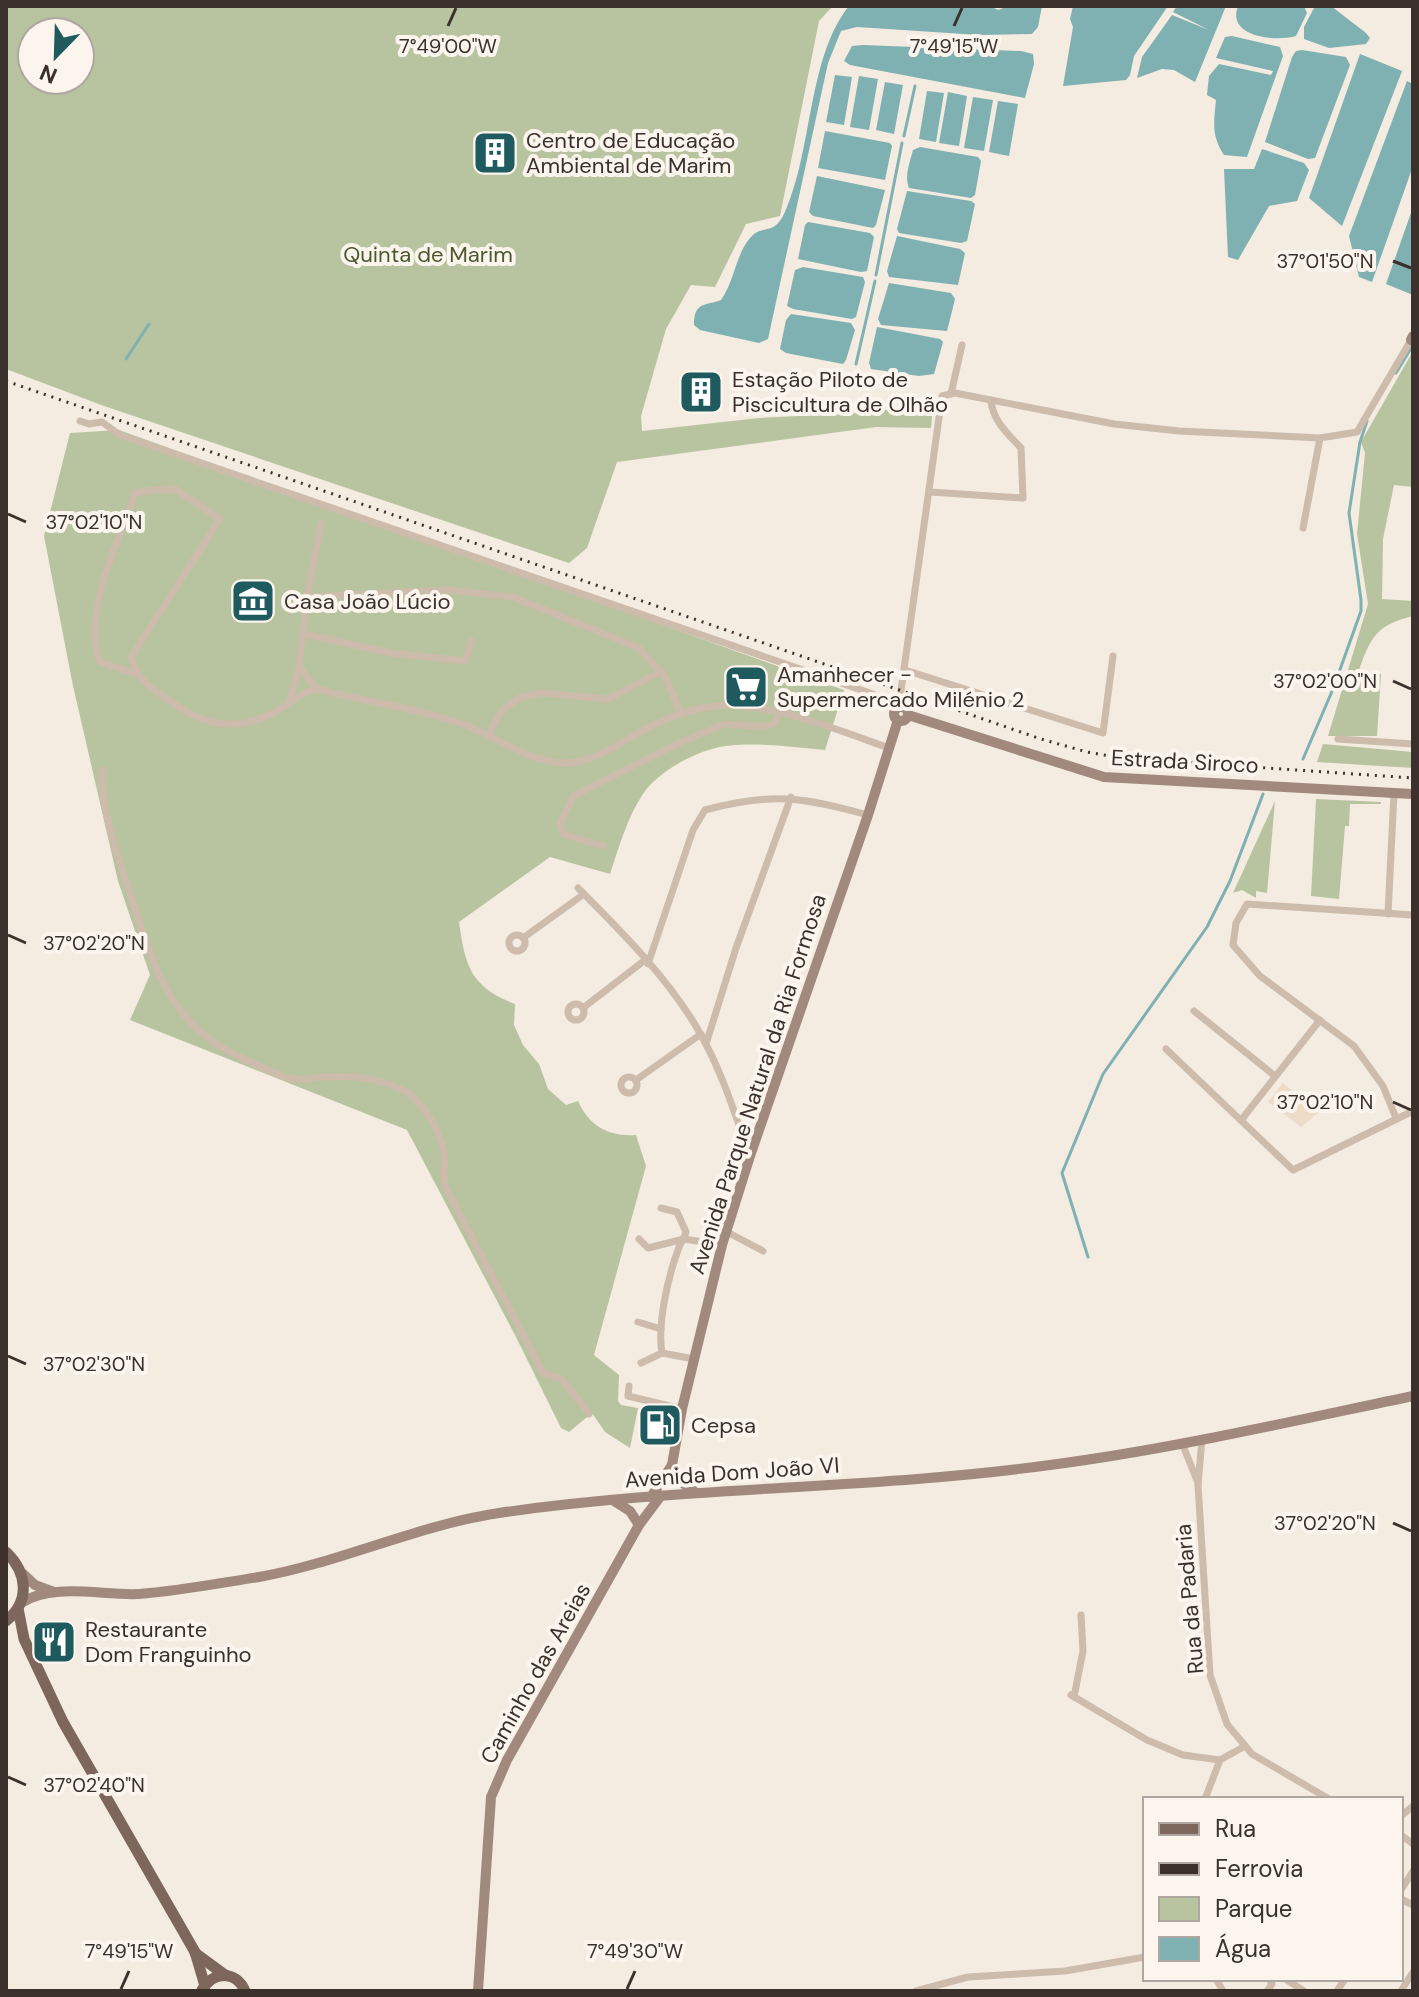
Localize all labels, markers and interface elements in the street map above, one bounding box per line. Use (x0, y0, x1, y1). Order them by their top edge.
north arrow (16, 16, 96, 96)
text: 7°49'00"W (399, 33, 497, 59)
text: 7°49'15"W (910, 33, 998, 59)
text: N (35, 57, 61, 90)
place label: Centro de Educação Ambiental de Marim (526, 126, 735, 180)
building icon: Centro de Educação Ambiental de Marim (471, 129, 519, 177)
park label: Quinta de Marim (343, 240, 513, 269)
text: 37°01'50"N (1276, 248, 1374, 274)
place label: Estação Piloto de Piscicultura de Olhão (732, 365, 948, 419)
building icon: Estação Piloto de Piscicultura de Olhão (677, 368, 725, 416)
text: 37°02'10"N (46, 509, 142, 535)
museum icon: Casa João Lúcio (229, 577, 277, 625)
place label: Casa João Lúcio (284, 587, 451, 616)
place label: Amanhecer - Supermercado Milénio 2 (777, 660, 1025, 714)
supermarket icon: Amanhecer - Supermercado Milénio 2 (722, 663, 770, 711)
text: 37°02'00"N (1273, 668, 1377, 694)
street label: Estrada Siroco (1110, 743, 1260, 780)
street label: Avenida Parque Natural da Ria Formosa (682, 890, 833, 1278)
text: 37°02'20"N (43, 930, 145, 956)
text: 37°02'10"N (1277, 1089, 1373, 1115)
text: 37°02'30"N (43, 1351, 145, 1377)
fuel station icon: Cepsa (636, 1401, 684, 1449)
place label: Cepsa (691, 1411, 756, 1440)
street label: Avenida Dom João VI (624, 1451, 840, 1494)
text: 37°02'20"N (1274, 1510, 1376, 1536)
street label: Rua da Padaria (1168, 1523, 1211, 1675)
street label: Caminho das Areias (474, 1578, 597, 1769)
place label: Restaurante Dom Franguinho (85, 1615, 252, 1669)
restaurant icon: Restaurante Dom Franguinho (30, 1618, 78, 1666)
text: 37°02'40"N (43, 1772, 145, 1798)
legend (1143, 1797, 1403, 1981)
text: Rua (1215, 1813, 1256, 1844)
text: Ferrovia (1215, 1853, 1303, 1884)
text: Parque (1215, 1893, 1292, 1924)
text: Água (1215, 1933, 1271, 1964)
text: 7°49'15"W (85, 1938, 173, 1964)
text: 7°49'30"W (587, 1938, 683, 1964)

